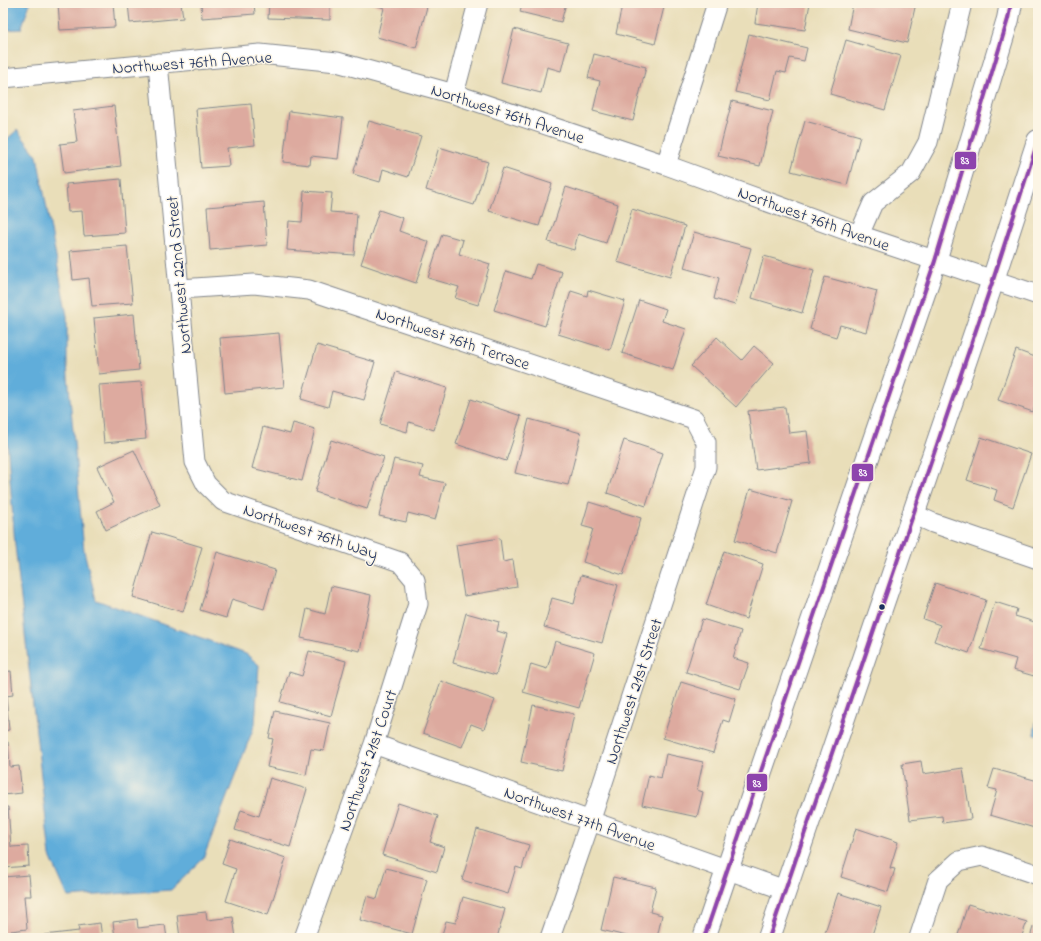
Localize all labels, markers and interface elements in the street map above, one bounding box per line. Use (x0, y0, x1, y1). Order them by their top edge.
street label: Northwest 76th Avenue (111, 45, 273, 82)
street label: Northwest 76th Avenue (428, 78, 588, 151)
line badge: 83 (954, 151, 977, 170)
text: 83 (960, 153, 970, 169)
street label: Northwest 76th Avenue (734, 180, 893, 259)
street label: Northwest 22nd Street (160, 194, 199, 355)
street label: Northwest 76th Terrace (372, 301, 533, 378)
line badge: 83 (851, 463, 874, 482)
text: 83 (858, 465, 868, 481)
street label: Northwest 76th Way (239, 498, 381, 568)
unlabelled marker (877, 602, 887, 612)
street label: Northwest 21st Street (599, 615, 670, 768)
street label: Northwest 21st Court (332, 686, 404, 835)
line badge: 83 (746, 773, 768, 792)
text: 83 (752, 776, 762, 792)
street label: Northwest 77th Avenue (500, 780, 659, 859)

